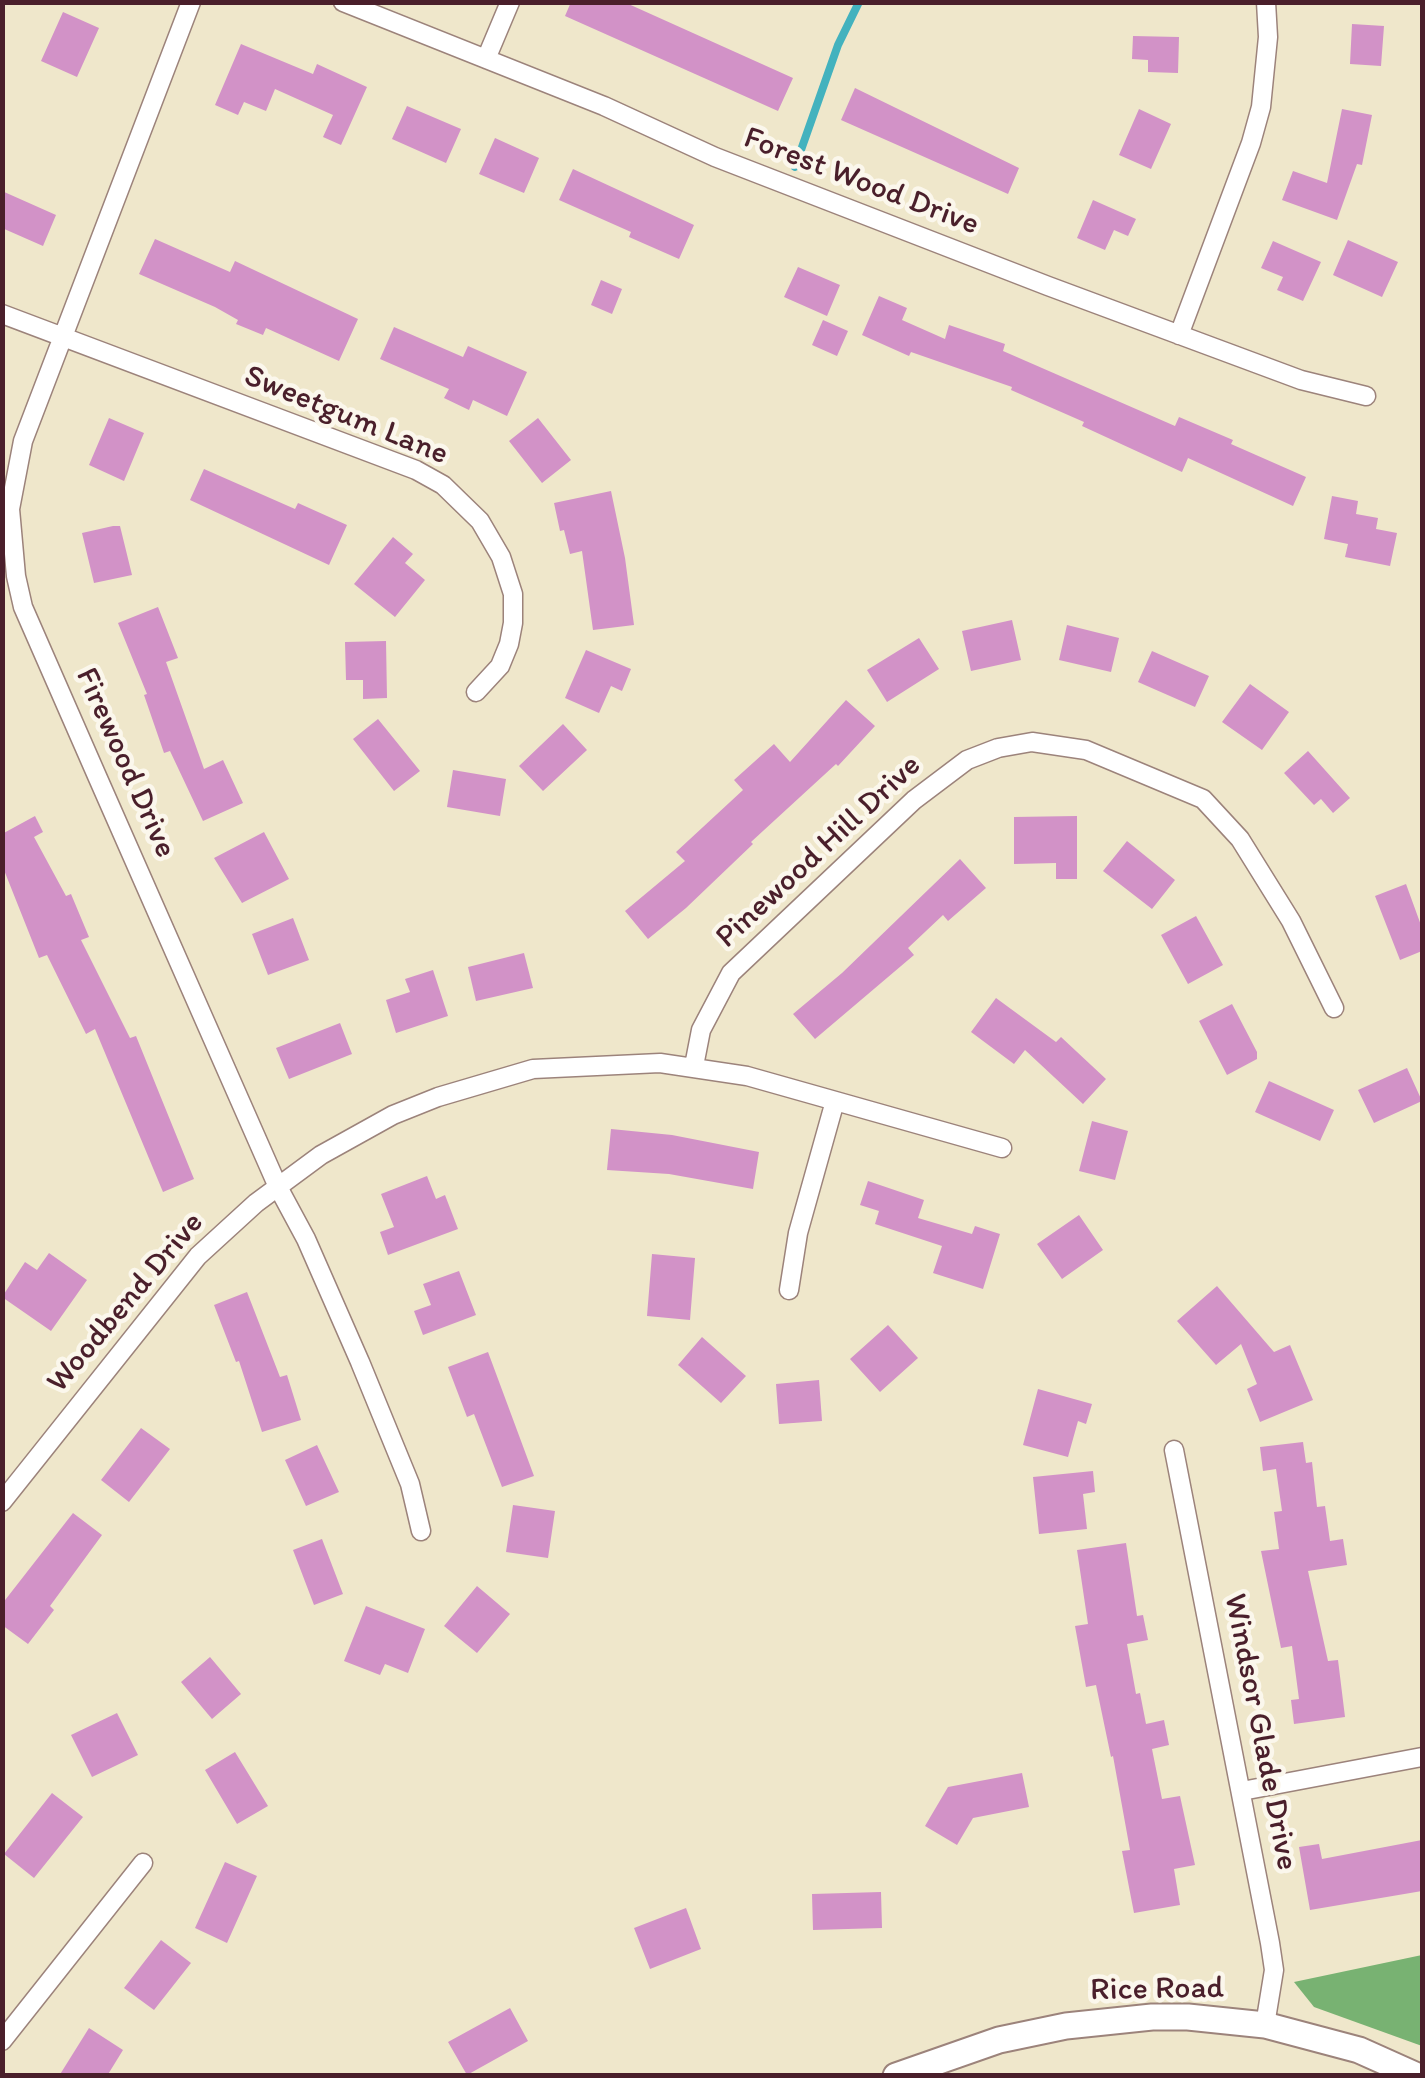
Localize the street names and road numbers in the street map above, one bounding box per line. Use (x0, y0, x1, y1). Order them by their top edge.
street label: Forest Wood Drive (738, 119, 984, 245)
street label: Sweetgum Lane (238, 358, 454, 474)
street label: Firewood Drive (66, 662, 184, 864)
street label: Pinewood Hill Drive (708, 747, 930, 957)
street label: Woodbend Drive (39, 1205, 213, 1401)
street label: Windsor Glade Drive (1214, 1591, 1306, 1873)
street label: Rice Road (1090, 1970, 1224, 2010)

